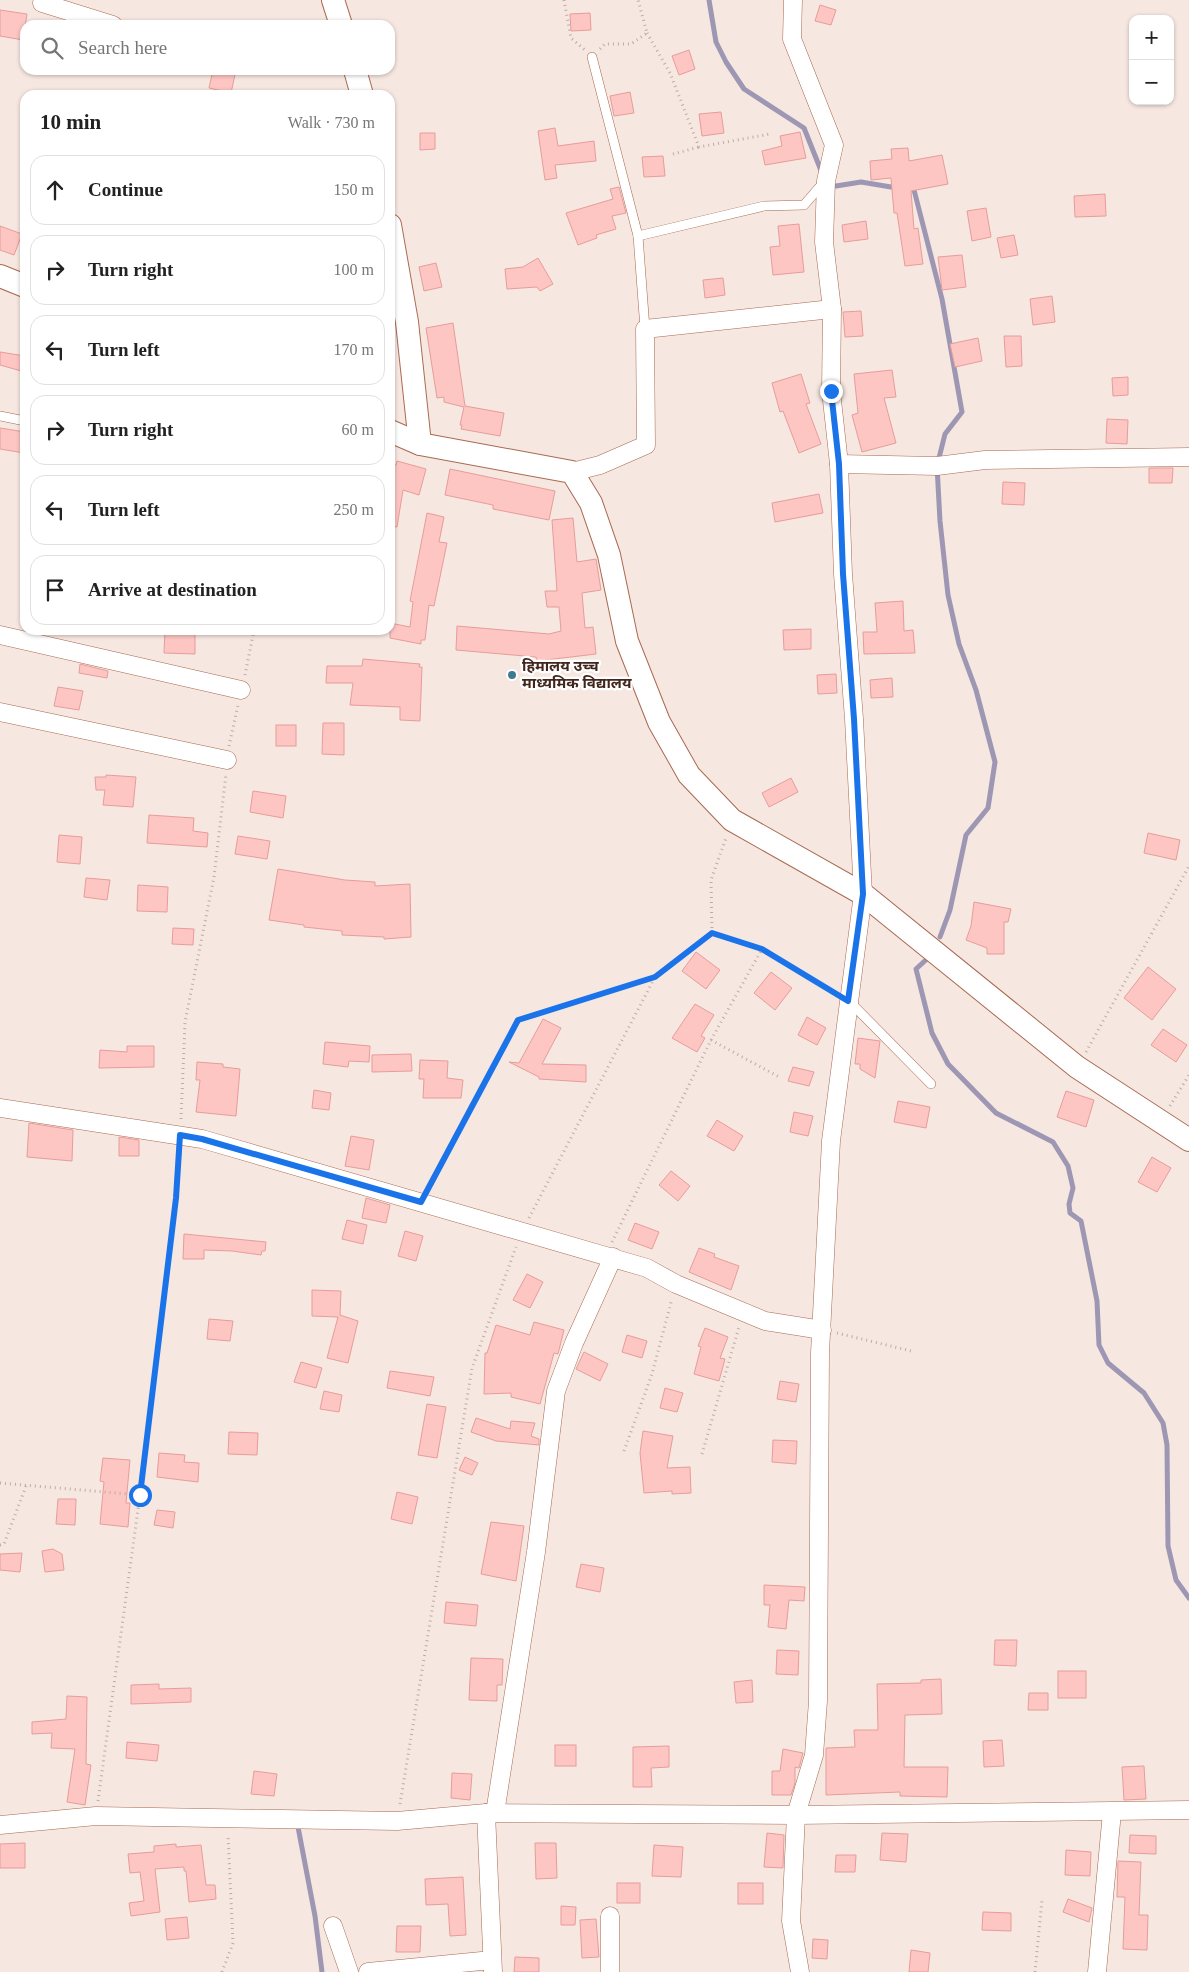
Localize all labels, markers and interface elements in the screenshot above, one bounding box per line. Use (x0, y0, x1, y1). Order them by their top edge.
map controls (1129, 15, 1174, 105)
button: + (1129, 15, 1174, 60)
search box (20, 20, 395, 75)
icon: search (38, 34, 66, 62)
text: Search here (78, 37, 167, 58)
button: − (1129, 60, 1174, 105)
text: 10 min (40, 110, 101, 134)
text: Walk · 730 m (288, 114, 375, 131)
icon: ahead (41, 176, 69, 204)
text: Continue (88, 179, 163, 200)
text: 150 m (334, 181, 374, 198)
icon: right (41, 256, 69, 284)
text: Turn right (88, 259, 173, 280)
text: 100 m (334, 261, 374, 278)
icon: left (41, 336, 69, 364)
text: Turn left (88, 339, 160, 360)
text: 170 m (334, 341, 374, 358)
route end (820, 380, 843, 403)
icon: right (41, 416, 69, 444)
text: Turn right (88, 419, 173, 440)
text: 60 m (342, 421, 374, 438)
icon: left (41, 496, 69, 524)
text: Turn left (88, 499, 160, 520)
text: 250 m (334, 501, 374, 518)
icon: arrive (41, 576, 69, 604)
text: Arrive at destination (88, 579, 257, 600)
place label: हिमालय उच्च माध्यमिक विद्यालय (522, 658, 632, 691)
marker: हिमालय उच्च माध्यमिक विद्यालय (506, 669, 518, 681)
route start (129, 1484, 152, 1507)

